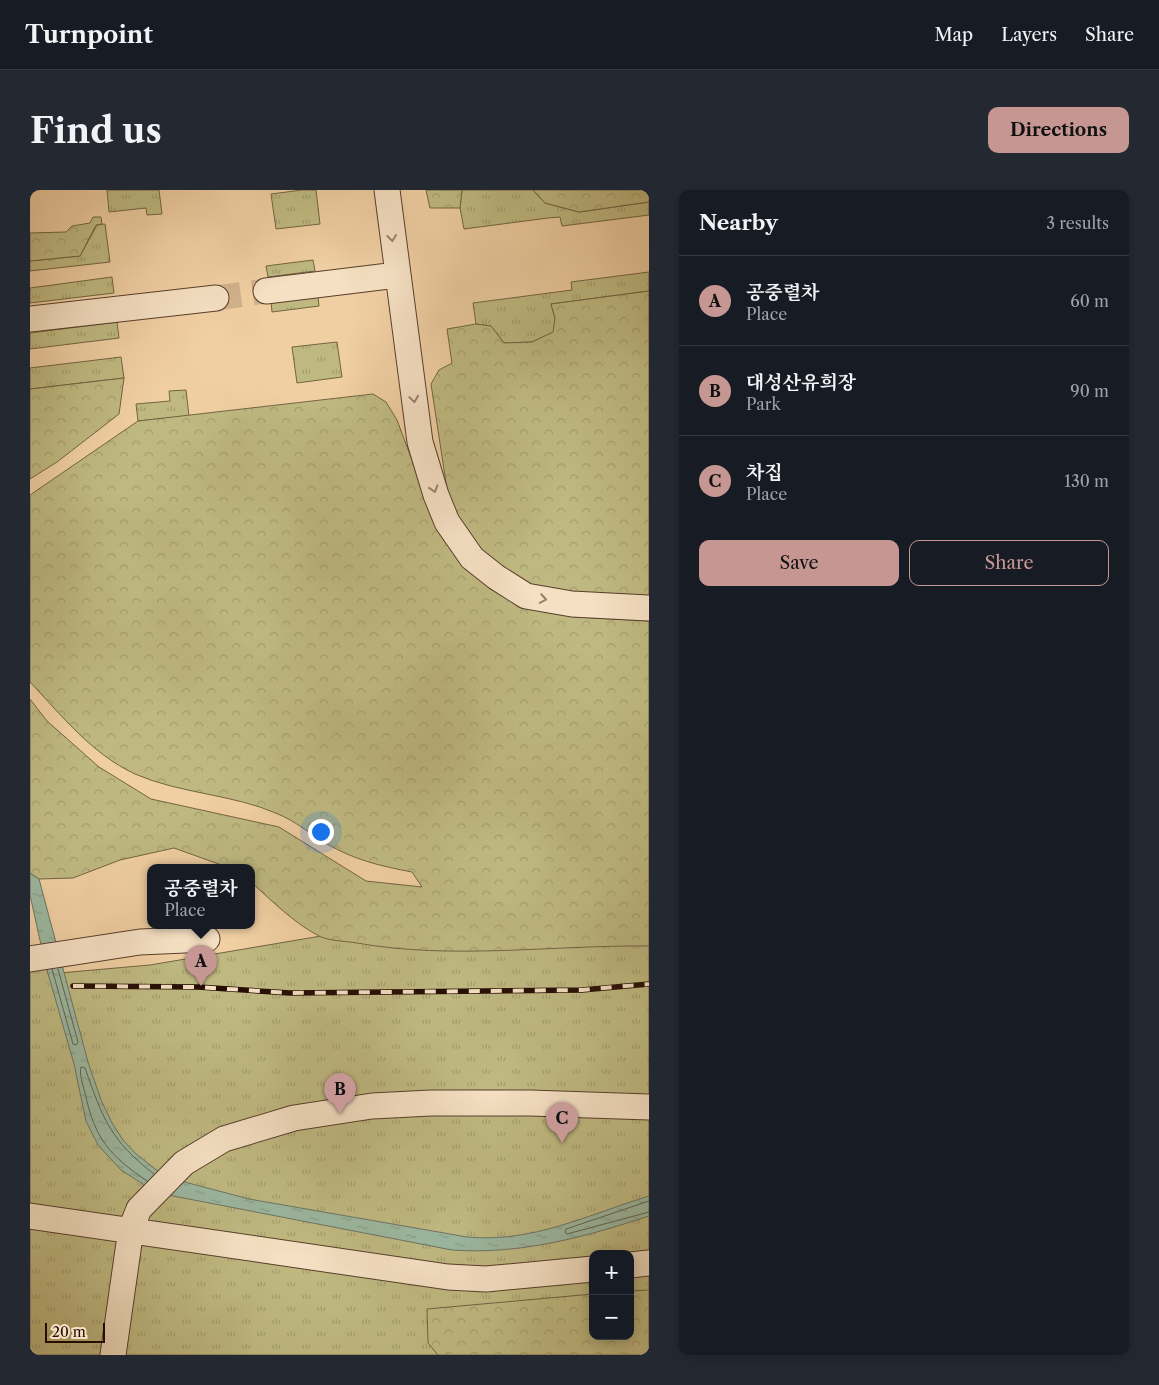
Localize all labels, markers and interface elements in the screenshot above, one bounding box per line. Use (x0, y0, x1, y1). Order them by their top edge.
text: Turnpoint (25, 20, 153, 49)
text: Map (935, 24, 973, 46)
text: Layers (1001, 24, 1057, 46)
text: Share (1085, 24, 1134, 46)
button: Directions (988, 107, 1129, 153)
text: Find us (30, 109, 162, 152)
text: Nearby (699, 210, 778, 235)
text: 3 results (1046, 213, 1109, 233)
one-way arrow (387, 234, 397, 243)
text: 공중렬차 (746, 281, 819, 304)
text: A (709, 291, 721, 311)
text: 60 m (1070, 291, 1109, 311)
text: Place (746, 304, 787, 324)
text: 대성산유희장 (746, 371, 856, 394)
text: B (709, 381, 721, 401)
text: 90 m (1070, 381, 1109, 401)
text: Park (746, 394, 781, 414)
one-way arrow (409, 395, 419, 404)
text: 차집 (746, 461, 783, 484)
text: C (709, 471, 721, 491)
text: 130 m (1064, 471, 1109, 491)
one-way arrow (429, 484, 439, 493)
text: Place (746, 484, 787, 504)
button: Save (699, 540, 899, 586)
button: Share (909, 540, 1109, 586)
one-way arrow (539, 593, 547, 603)
your location (308, 819, 334, 845)
popup (147, 864, 255, 929)
text: 공중렬차 (164, 877, 238, 900)
text: Place (164, 900, 205, 920)
pin: A (185, 945, 217, 986)
pin: B (324, 1073, 356, 1114)
pin: C (546, 1102, 578, 1143)
map controls (589, 1250, 634, 1340)
button: + (589, 1250, 634, 1295)
button: − (589, 1295, 634, 1340)
scale bar (45, 1320, 105, 1343)
text: 20 m (52, 1323, 86, 1341)

